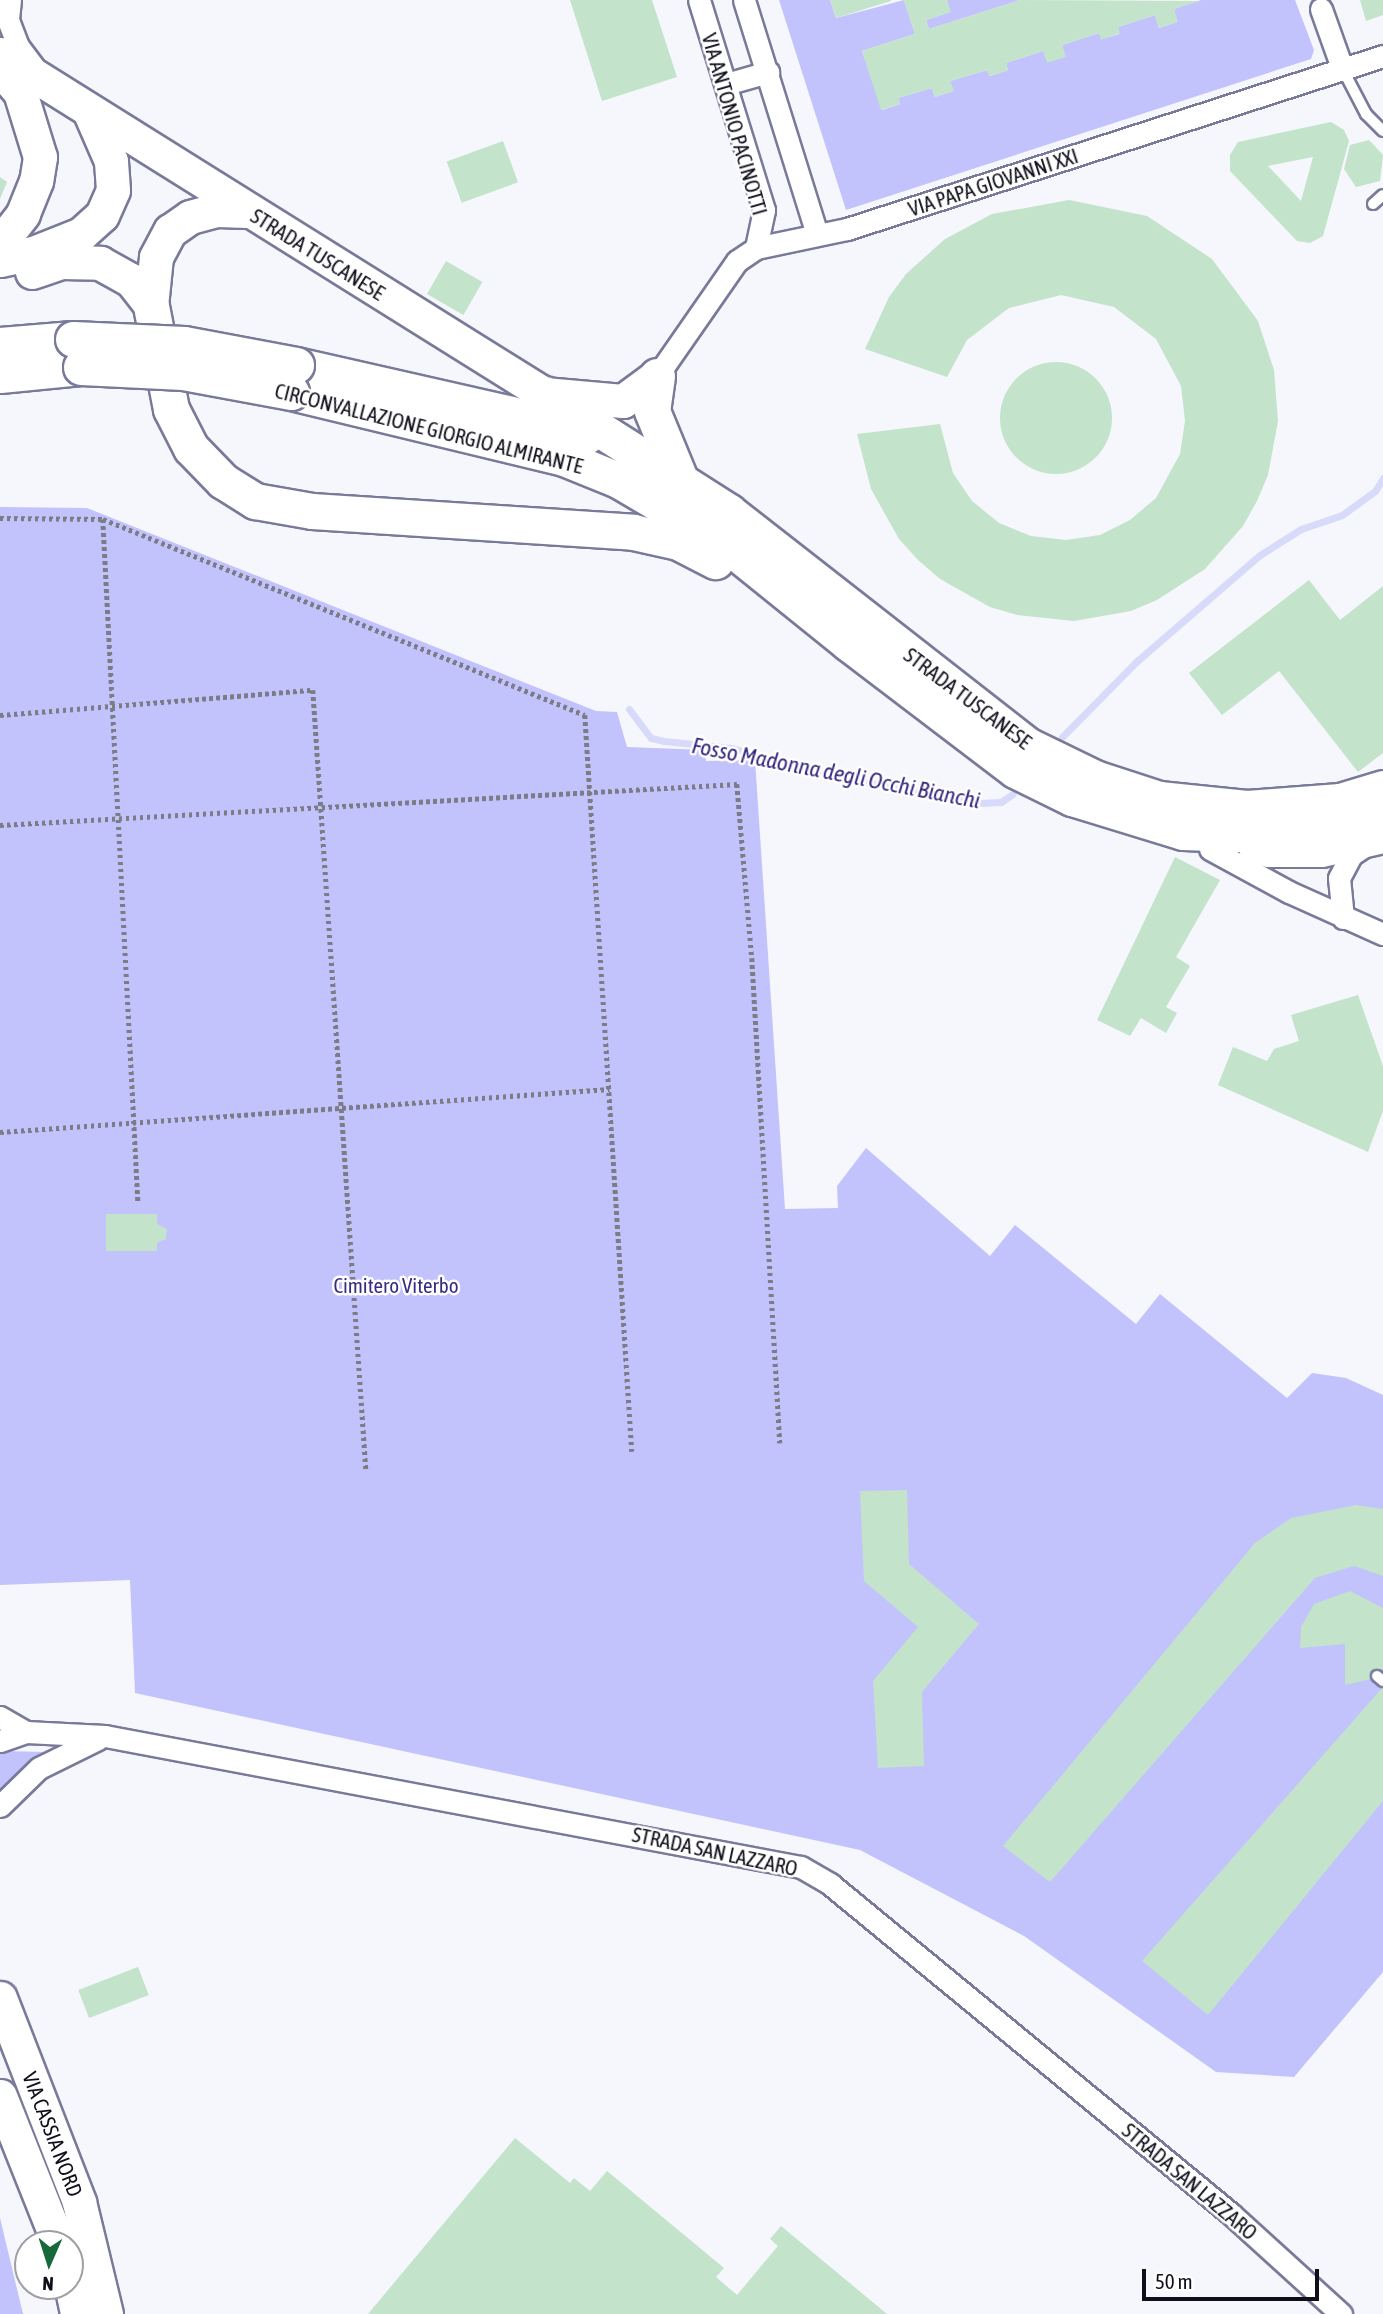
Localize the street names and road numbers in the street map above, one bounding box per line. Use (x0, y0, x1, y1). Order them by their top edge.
street label: VIA ANTONIO PACINOTTI (697, 30, 773, 218)
street label: VIA PAPA GIOVANNI XXI (905, 143, 1081, 221)
street label: STRADA TUSCANESE (246, 203, 390, 305)
street label: CIRCONVALLAZIONE GIORGIO ALMIRANTE (272, 377, 586, 479)
street label: STRADA TUSCANESE (899, 642, 1037, 754)
street label: STRADA SAN LAZZARO (630, 1821, 800, 1881)
street label: VIA CASSIA NORD (18, 2068, 88, 2200)
street label: STRADA SAN LAZZARO (1117, 2117, 1263, 2245)

